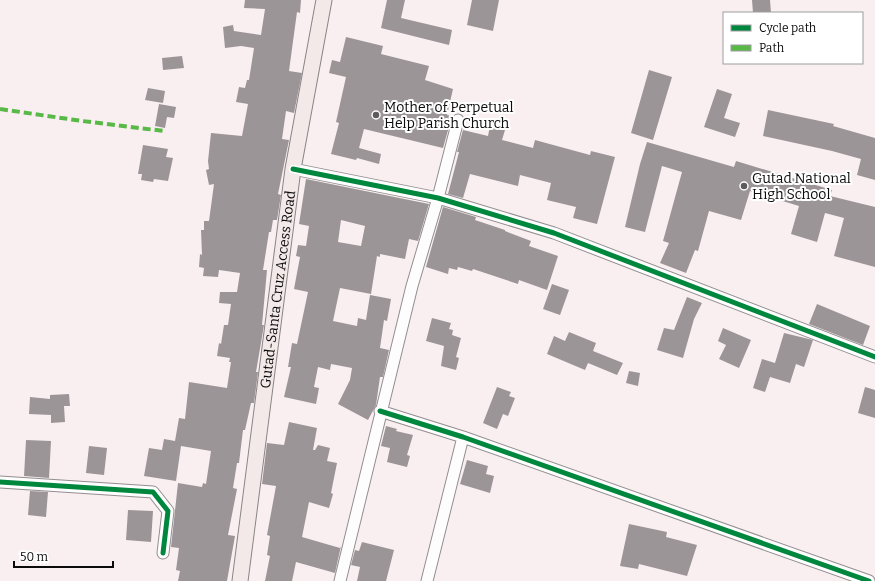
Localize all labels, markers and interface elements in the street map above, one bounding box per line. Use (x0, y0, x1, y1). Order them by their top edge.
legend (723, 12, 863, 64)
text: Cycle path (759, 21, 817, 35)
text: Path (759, 41, 785, 55)
place label: Mother of Perpetual Help Parish Church (384, 99, 514, 132)
marker: Mother of Perpetual Help Parish Church (371, 110, 381, 120)
place label: Gutad National High School (752, 170, 851, 203)
marker: Gutad National High School (739, 181, 749, 191)
street label: Gutad-Santa Cruz Access Road (256, 189, 299, 389)
scale bar (14, 543, 113, 569)
text: 50 m (20, 550, 49, 564)

